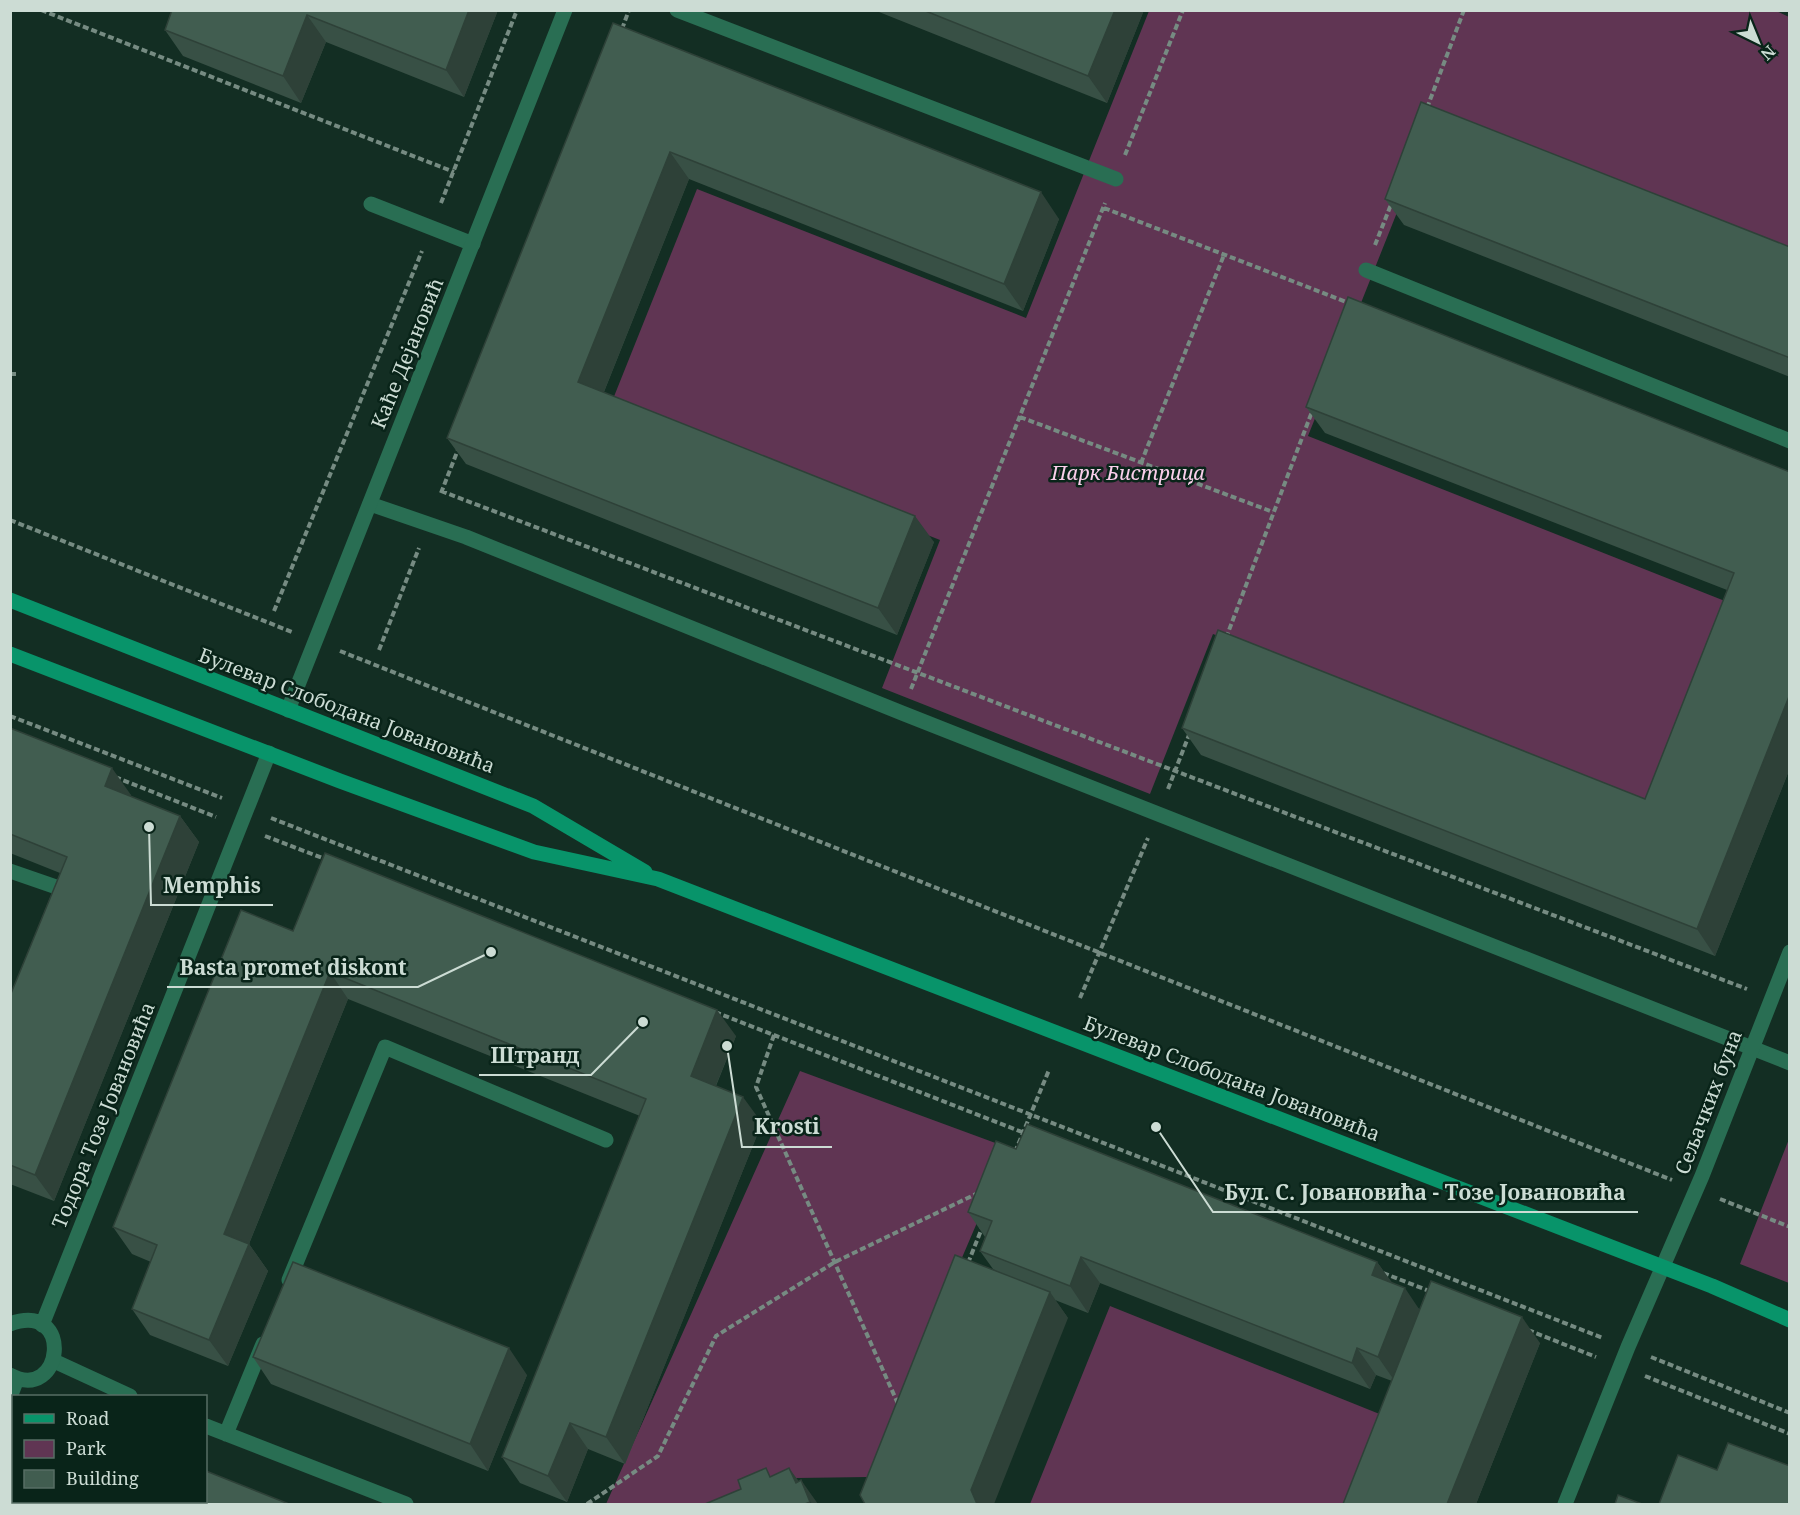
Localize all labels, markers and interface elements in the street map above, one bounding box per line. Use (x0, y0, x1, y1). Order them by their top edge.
north arrow (1728, 12, 1788, 72)
text: N (1756, 41, 1780, 66)
street label: Каће Дејановић (364, 273, 450, 433)
park label: Парк Бистрица (1050, 459, 1205, 486)
street label: Булевар Слободана Јовановића (195, 641, 499, 779)
callout: Memphis (151, 866, 273, 905)
text: Memphis (163, 871, 261, 899)
callout: Basta promet diskont (167, 948, 418, 987)
text: Basta promet diskont (180, 953, 407, 981)
street label: Тодора Тозе Јовановића (45, 998, 161, 1232)
street label: Булевар Слободана Јовановића (1080, 1009, 1384, 1147)
street label: Сељачких буна (1668, 1026, 1748, 1178)
callout: Штранд (479, 1036, 591, 1075)
text: Штранд (491, 1041, 579, 1069)
callout: Krosti (742, 1108, 832, 1147)
text: Krosti (754, 1112, 820, 1140)
callout: Бул. С. Јовановића - Тозе Јовановића (1213, 1173, 1638, 1212)
text: Бул. С. Јовановића - Тозе Јовановића (1224, 1178, 1626, 1206)
legend (12, 1395, 207, 1503)
text: Road (66, 1406, 109, 1430)
text: Park (66, 1436, 106, 1460)
text: Building (66, 1466, 139, 1490)

